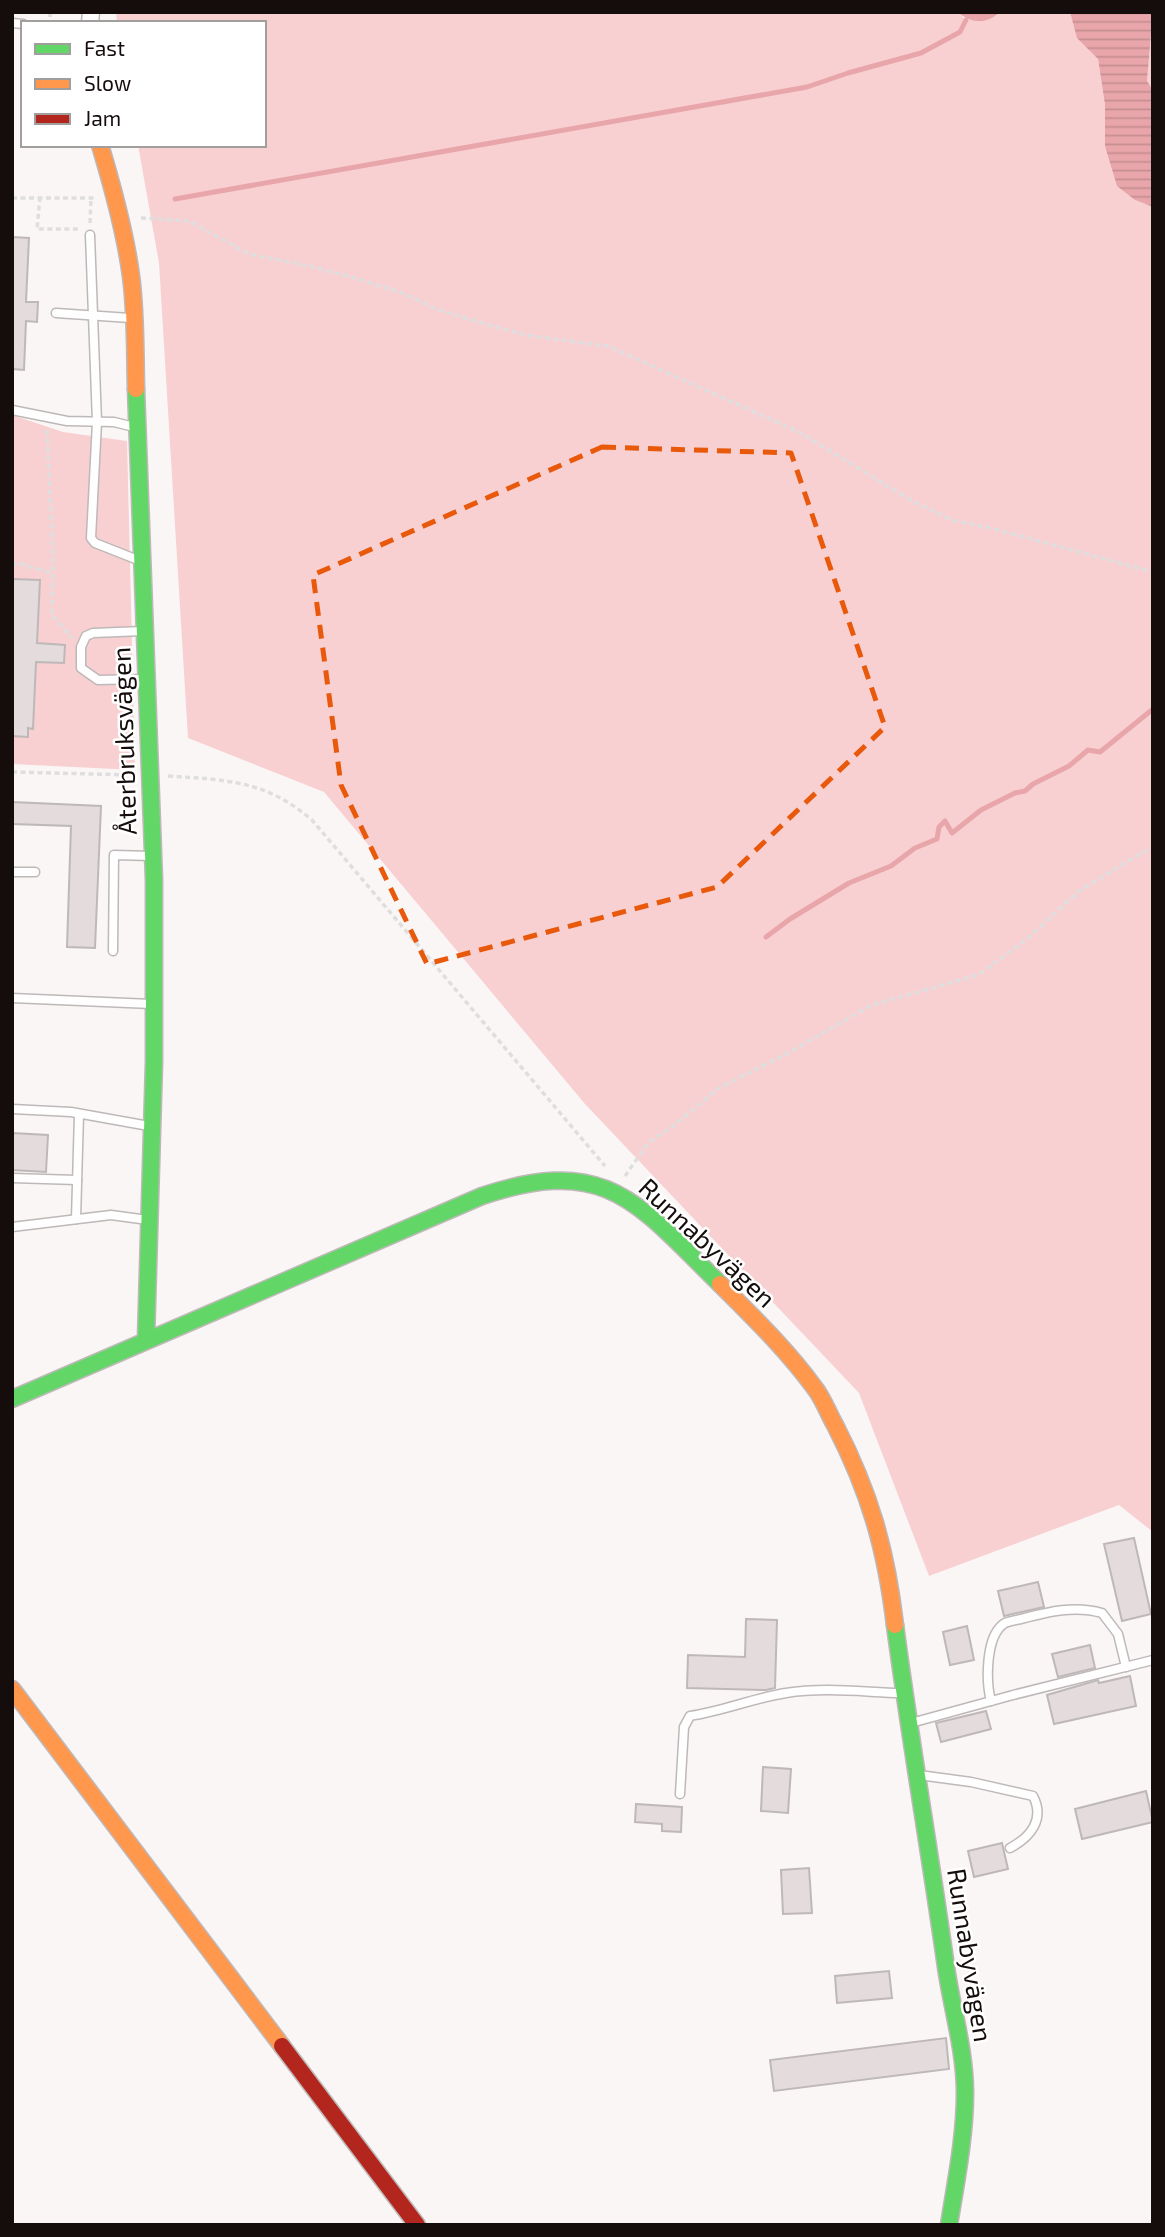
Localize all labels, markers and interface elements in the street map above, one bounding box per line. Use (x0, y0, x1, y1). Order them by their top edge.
legend (21, 21, 266, 147)
text: Fast (84, 35, 125, 60)
text: Slow (84, 70, 131, 95)
text: Jam (84, 105, 121, 130)
street label: Återbruksvägen (104, 647, 142, 835)
street label: Runnabyvägen (633, 1171, 783, 1313)
street label: Runnabyvägen (942, 1866, 1000, 2044)

